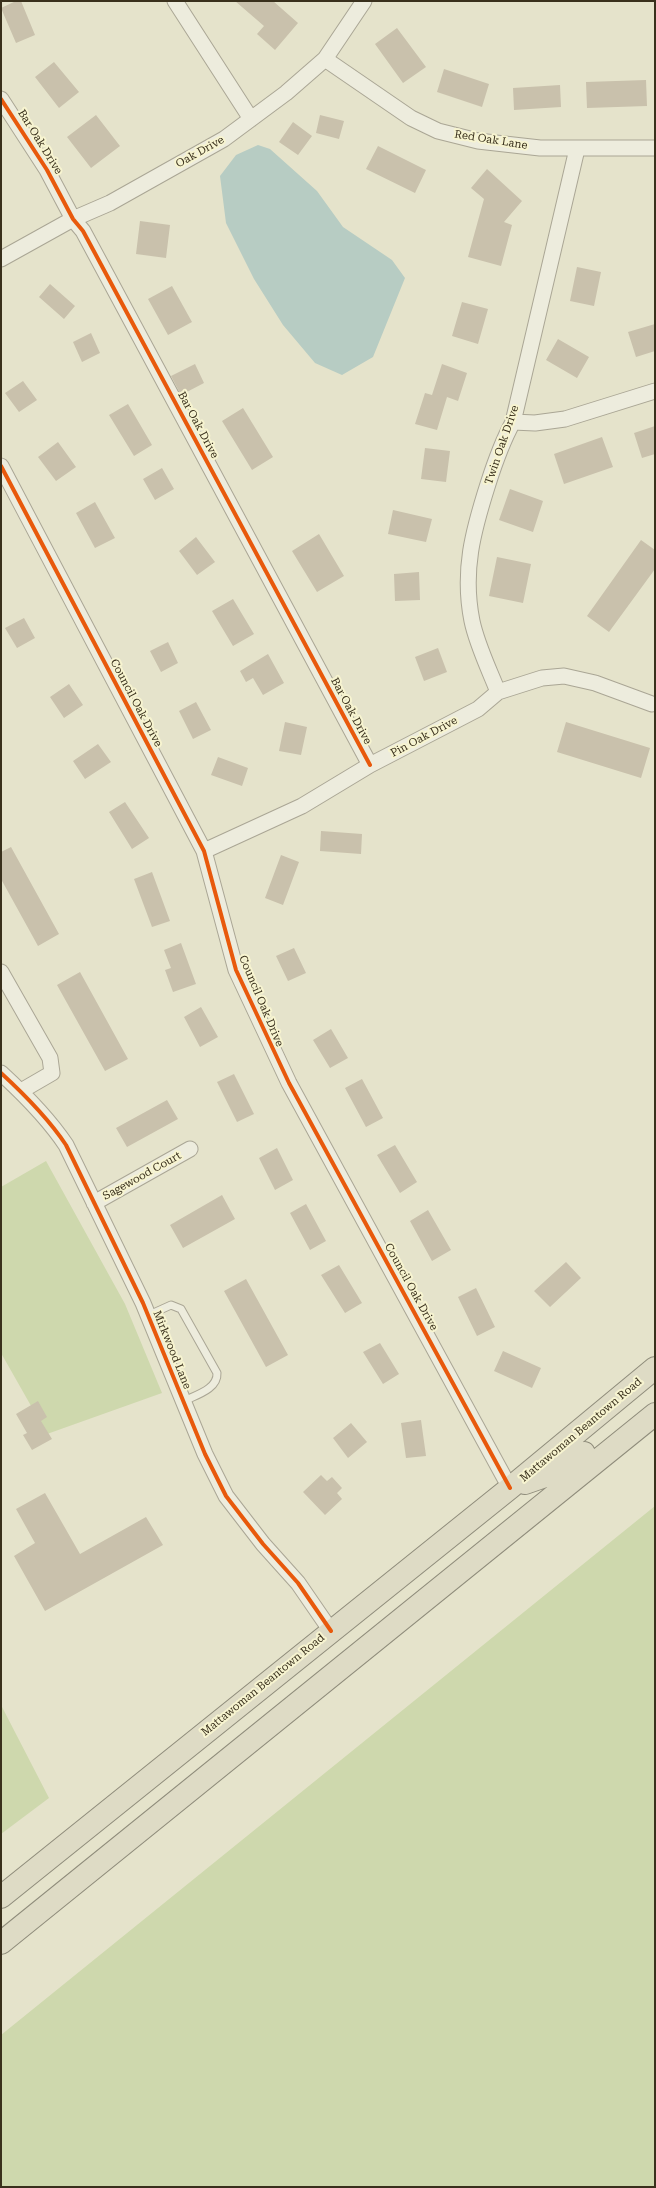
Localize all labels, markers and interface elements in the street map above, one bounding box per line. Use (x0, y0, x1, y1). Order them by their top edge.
street label: Bar Oak Drive (15, 107, 65, 177)
street label: Red Oak Lane (453, 128, 529, 152)
street label: Oak Drive (174, 133, 226, 171)
street label: Bar Oak Drive (175, 389, 221, 461)
street label: Twin Oak Drive (482, 404, 522, 486)
street label: Council Oak Drive (107, 657, 165, 749)
street label: Bar Oak Drive (328, 675, 374, 747)
street label: Pin Oak Drive (388, 714, 460, 760)
street label: Council Oak Drive (236, 953, 286, 1049)
street label: Sagewood Court (101, 1149, 183, 1203)
street label: Council Oak Drive (382, 1241, 440, 1333)
street label: Mirkwood Lane (150, 1309, 194, 1391)
street label: Mattawoman Beantown Road (517, 1375, 645, 1485)
street label: Mattawoman Beantown Road (199, 1631, 327, 1739)

